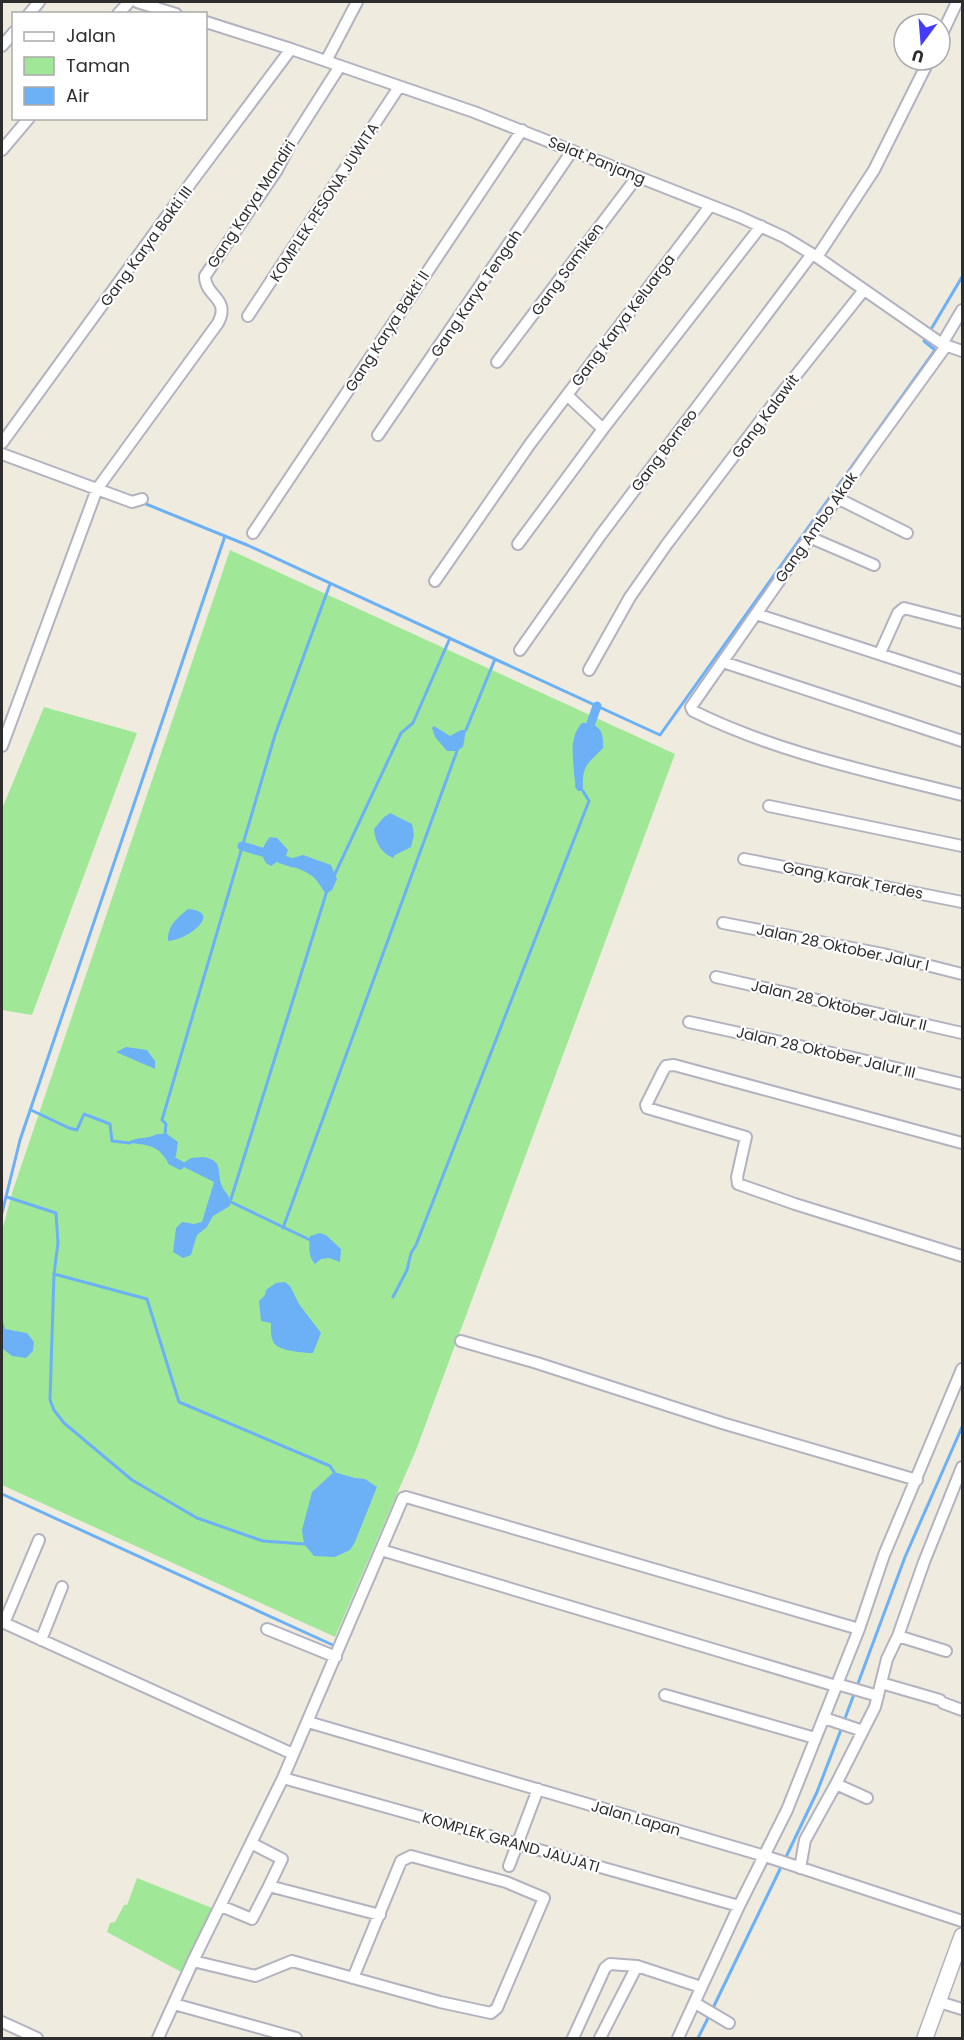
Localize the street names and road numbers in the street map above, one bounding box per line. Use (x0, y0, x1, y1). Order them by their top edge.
street label: KOMPLEK PESONA JUWITA (265, 118, 383, 286)
street label: Selat Panjang (545, 131, 649, 189)
street label: Gang Karya Mandiri (202, 136, 300, 272)
street label: Gang Karya Bakti III (95, 182, 197, 310)
street label: Gang Samiken (526, 218, 608, 320)
street label: Gang Karya Tengah (425, 225, 527, 361)
street label: Gang Karya Keluarga (566, 250, 680, 390)
street label: Gang Karya Bakti II (340, 266, 434, 396)
street label: Gang Kalawit (727, 370, 803, 462)
street label: Gang Borneo (626, 404, 702, 496)
street label: Gang Ambo Akak (770, 467, 862, 586)
street label: Gang Karak Terdes (781, 856, 925, 904)
street label: Jalan 28 Oktober Jalur I (755, 918, 931, 976)
street label: Jalan 28 Oktober Jalur II (749, 975, 929, 1035)
street label: Jalan 28 Oktober Jalur III (734, 1021, 918, 1083)
street label: Jalan Lapan (589, 1795, 683, 1841)
street label: KOMPLEK GRAND JAUJATI (420, 1807, 602, 1877)

